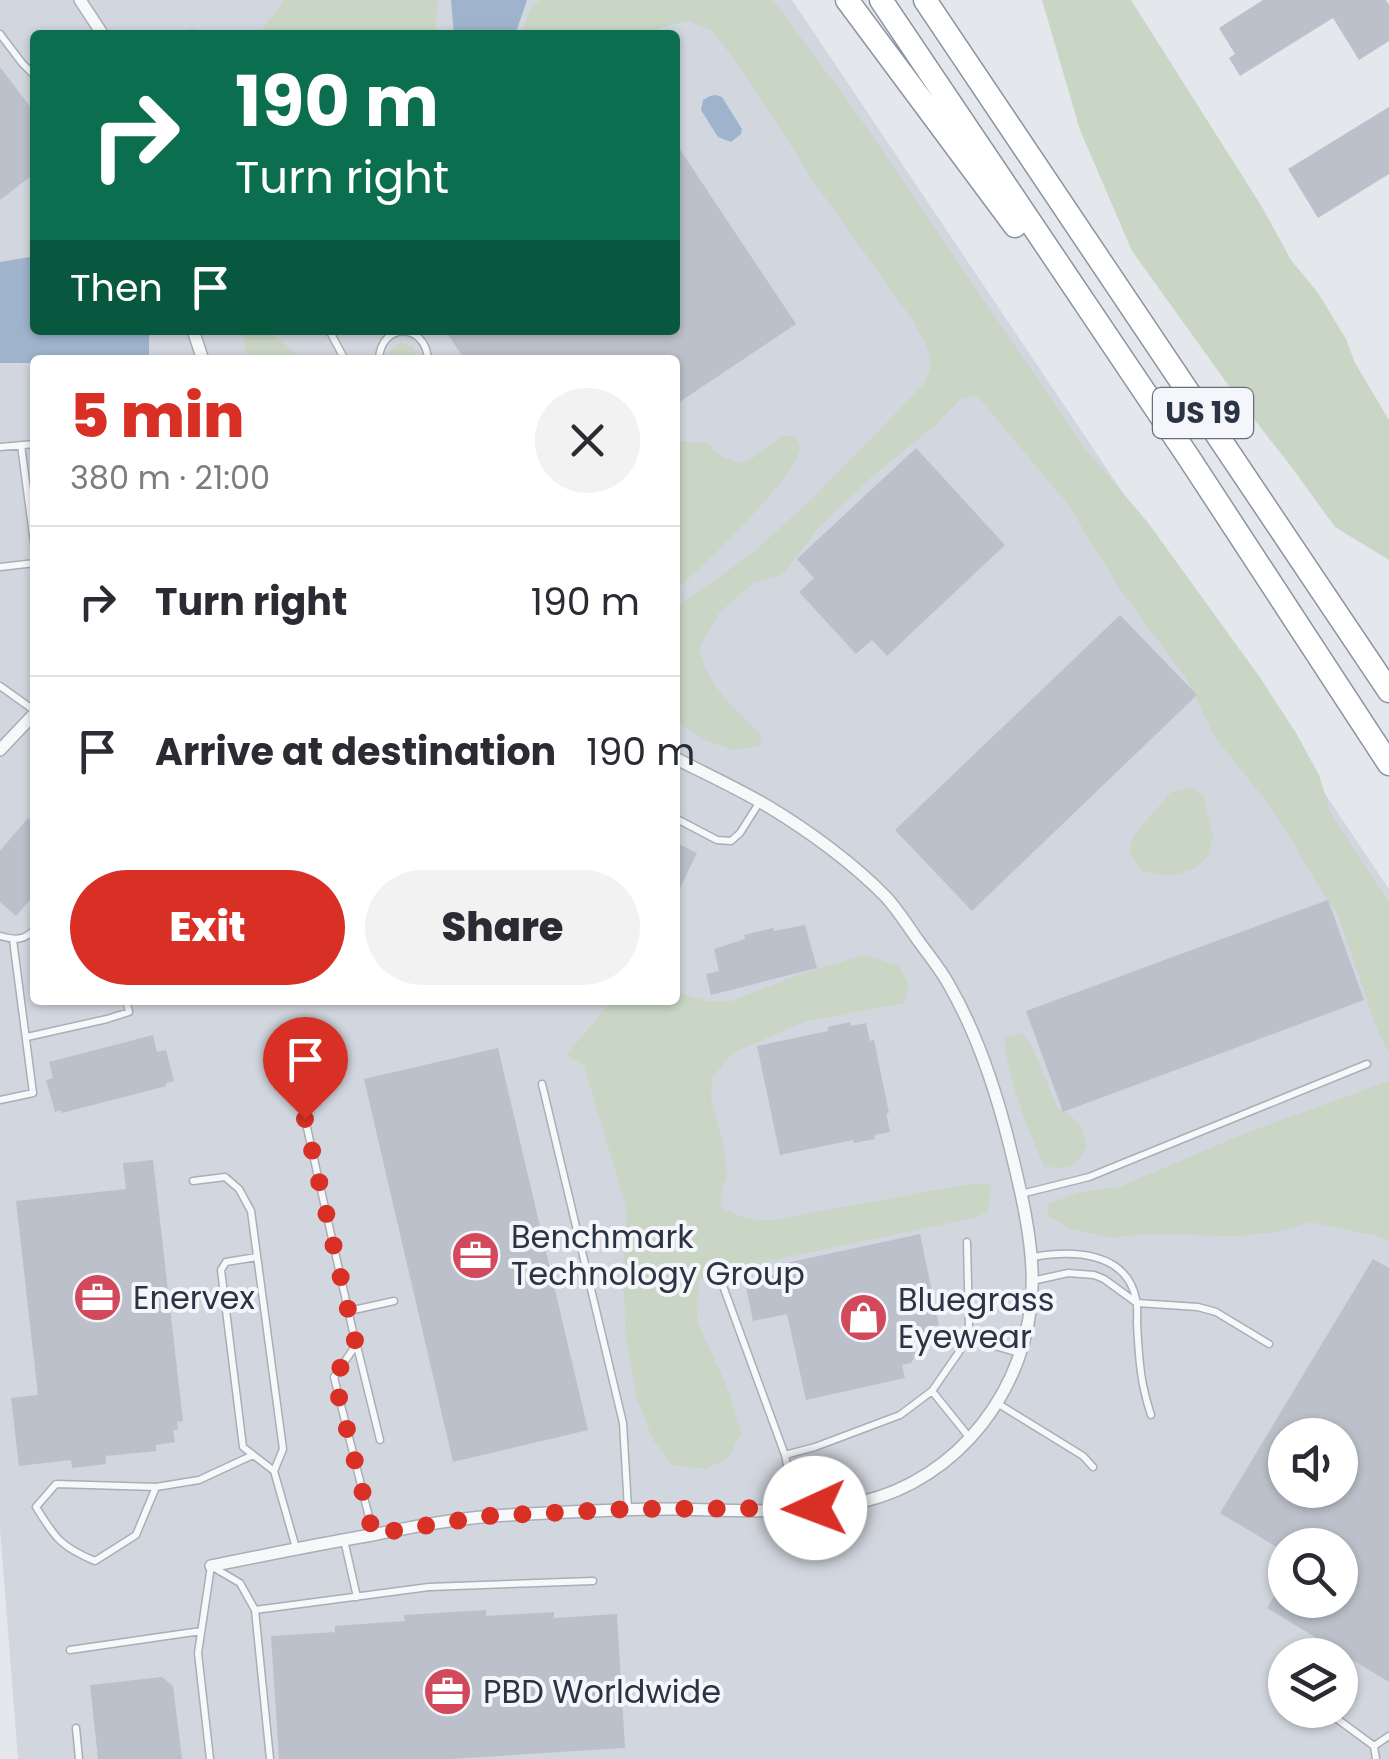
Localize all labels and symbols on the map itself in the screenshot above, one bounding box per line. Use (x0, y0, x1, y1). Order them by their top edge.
road number: US 19 (1153, 388, 1253, 438)
pin (263, 1017, 348, 1120)
place label: Benchmark Technology Group (511, 1214, 805, 1296)
office icon: Benchmark Technology Group (450, 1229, 502, 1281)
office icon: Enervex (72, 1272, 124, 1324)
place label: Enervex (133, 1275, 255, 1320)
place label: Bluegrass Eyewear (898, 1277, 1054, 1359)
shop icon: Bluegrass Eyewear (837, 1292, 889, 1344)
position arrow (763, 1456, 867, 1560)
office icon: PBD Worldwide (422, 1666, 474, 1718)
place label: PBD Worldwide (483, 1669, 721, 1714)

